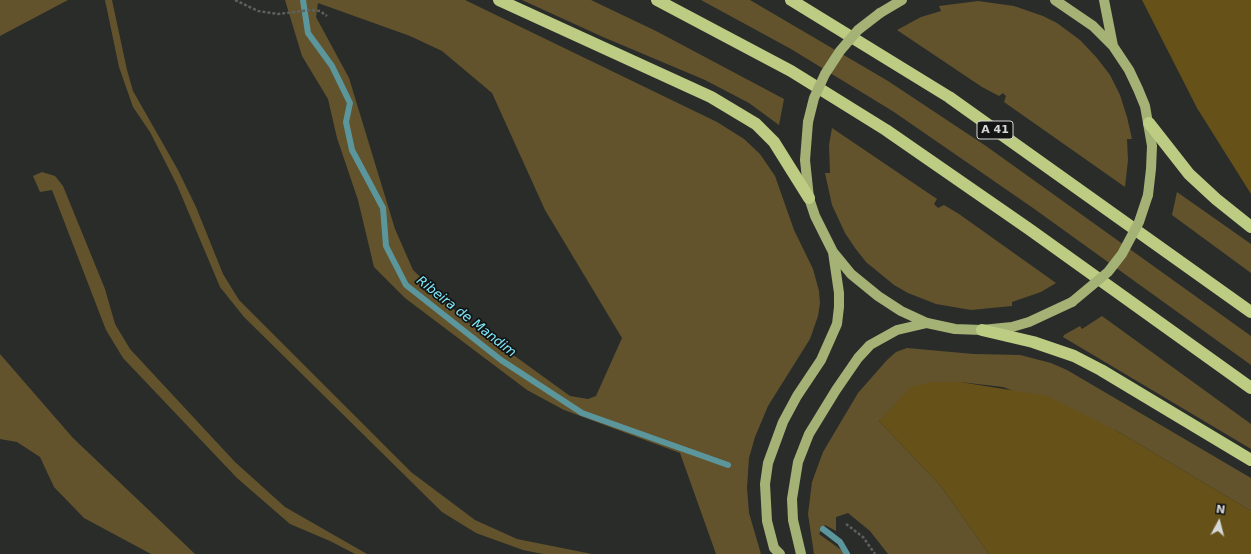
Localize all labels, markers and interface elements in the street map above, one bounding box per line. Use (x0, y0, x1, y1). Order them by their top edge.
road number: A 41 (977, 121, 1013, 139)
water label: Ribeira de Mandim (413, 273, 519, 361)
north arrow (1199, 502, 1239, 542)
text: N (1215, 503, 1226, 517)

